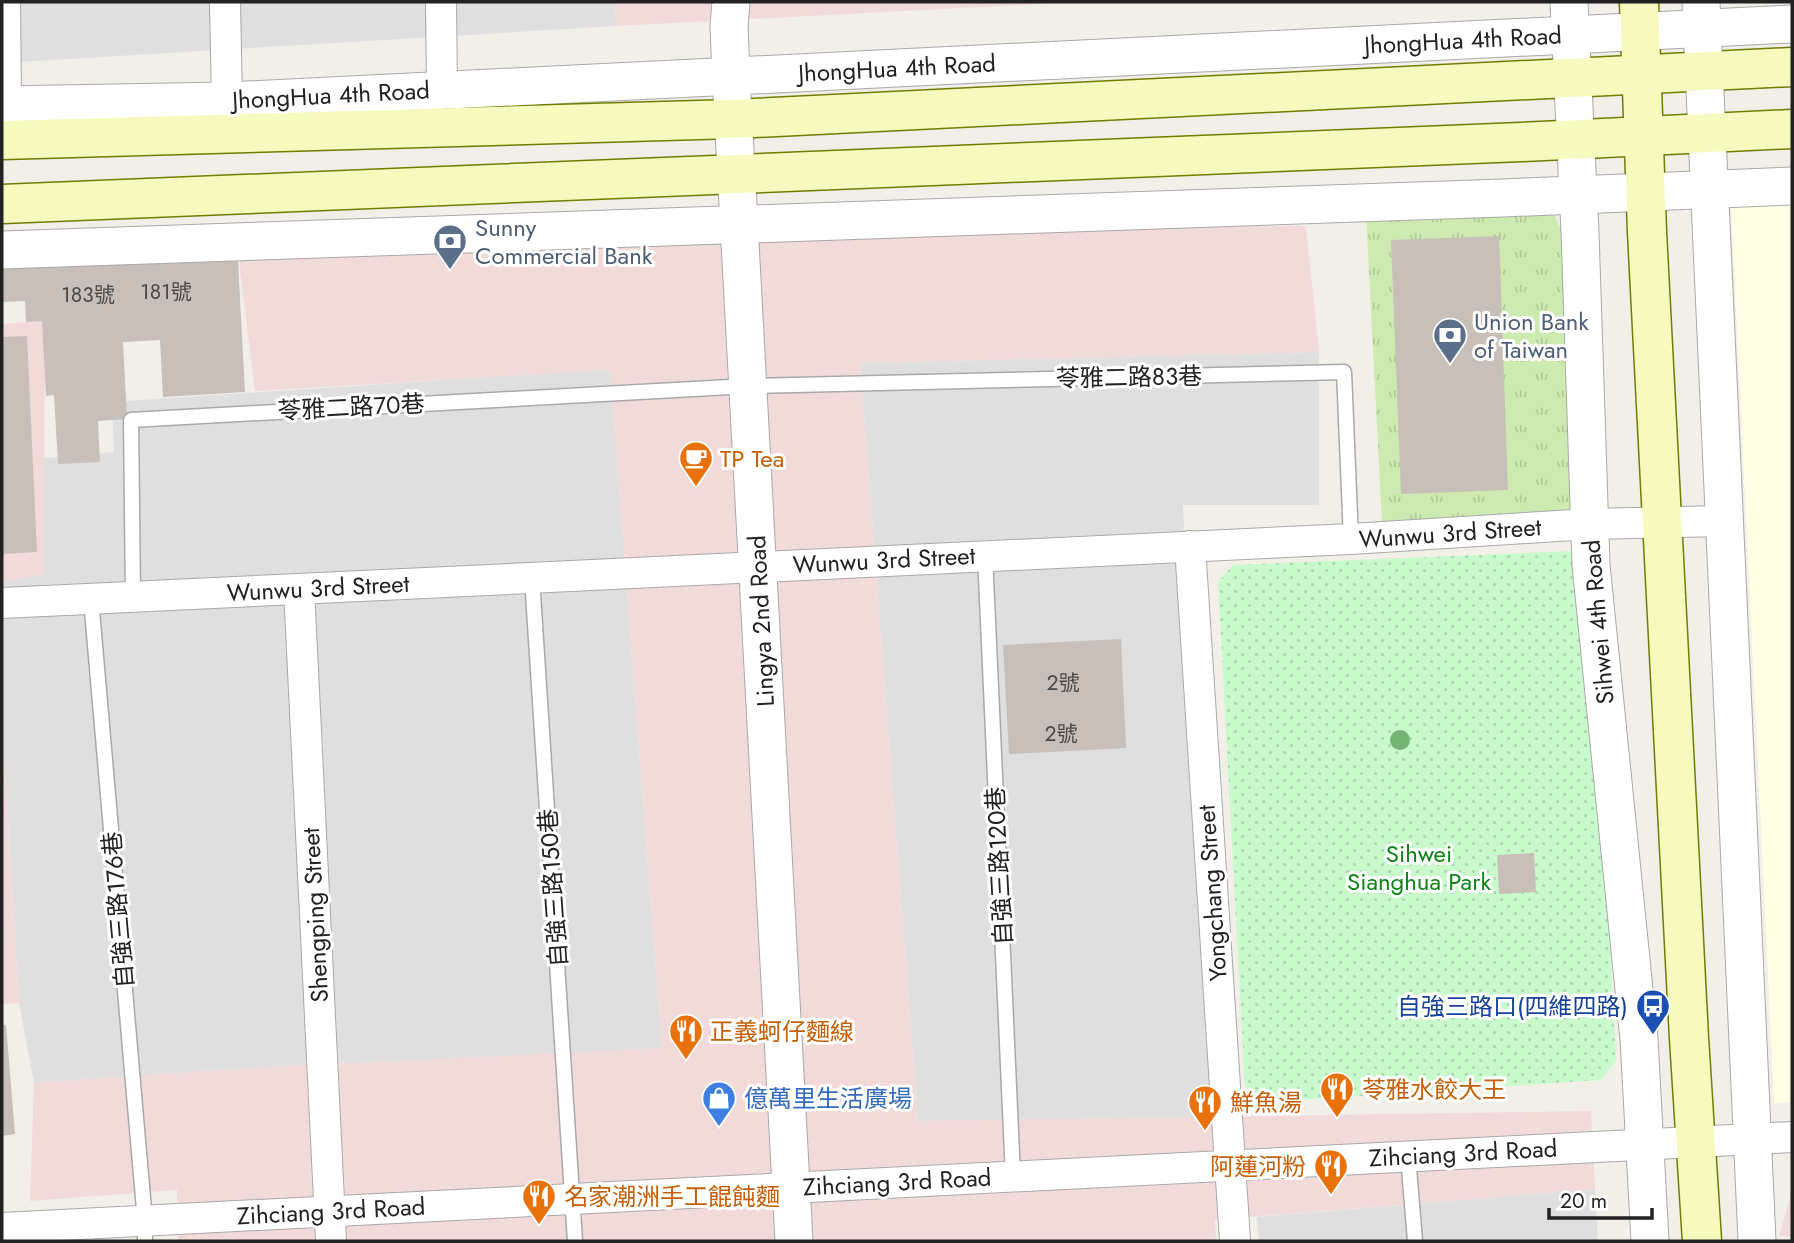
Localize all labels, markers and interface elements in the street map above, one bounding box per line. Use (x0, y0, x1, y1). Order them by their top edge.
street label: JhongHua 4th Road (1360, 17, 1563, 63)
street label: JhongHua 4th Road (794, 45, 997, 91)
street label: JhongHua 4th Road (228, 72, 431, 118)
place label: Sunny Commercial Bank (475, 210, 653, 273)
bank icon: Sunny Commercial Bank (431, 222, 469, 271)
house number: 181號 (140, 277, 192, 307)
house number: 183號 (61, 280, 115, 310)
place label: Union Bank of Taiwan (1474, 304, 1589, 367)
bank icon: Union Bank of Taiwan (1431, 316, 1469, 365)
street label: 苓雅二路83巷 (1056, 358, 1202, 396)
street label: 苓雅二路70巷 (277, 386, 425, 428)
cafe icon: TP Tea (677, 439, 715, 488)
place label: TP Tea (720, 441, 784, 476)
street label: Wunwu 3rd Street (1358, 509, 1543, 557)
street label: Lingya 2nd Road (739, 534, 783, 708)
street label: Wunwu 3rd Street (792, 538, 976, 582)
street label: Sihwei 4th Road (1573, 538, 1623, 706)
street label: Wunwu 3rd Street (226, 566, 410, 610)
house number: 2號 (1047, 668, 1079, 698)
house number: 2號 (1045, 719, 1077, 749)
street label: 自強三路120巷 (977, 786, 1021, 946)
street label: Yongchang Street (1188, 803, 1236, 982)
street label: 自強三路150巷 (530, 808, 576, 968)
street label: Shengping Street (293, 826, 337, 1003)
street label: 自強三路176巷 (94, 830, 142, 990)
park label: Sihwei Sianghua Park (1347, 836, 1491, 899)
bus stop icon: 自強三路口(四維四路) (1634, 987, 1672, 1036)
place label: 自強三路口(四維四路) (1397, 989, 1628, 1024)
restaurant icon: 正義蚵仔麵線 (667, 1012, 705, 1061)
place label: 正義蚵仔麵線 (710, 1014, 854, 1049)
restaurant icon: 苓雅水餃大王 (1318, 1070, 1356, 1119)
place label: 苓雅水餃大王 (1362, 1072, 1506, 1107)
shop icon: 億萬里生活廣場 (700, 1079, 738, 1128)
place label: 億萬里生活廣場 (744, 1081, 912, 1116)
restaurant icon: 鮮魚湯 (1186, 1083, 1224, 1132)
place label: 鮮魚湯 (1230, 1085, 1302, 1120)
street label: Zihciang 3rd Road (1368, 1131, 1558, 1175)
restaurant icon: 阿蓮河粉 (1312, 1147, 1350, 1196)
place label: 阿蓮河粉 (1210, 1149, 1306, 1184)
street label: Zihciang 3rd Road (802, 1160, 992, 1204)
scale bar (1549, 1176, 1652, 1220)
restaurant icon: 名家潮洲手工餛飩麵 (520, 1177, 558, 1226)
place label: 名家潮洲手工餛飩麵 (564, 1179, 780, 1214)
text: 20 m (1560, 1186, 1607, 1216)
street label: Zihciang 3rd Road (236, 1189, 426, 1233)

